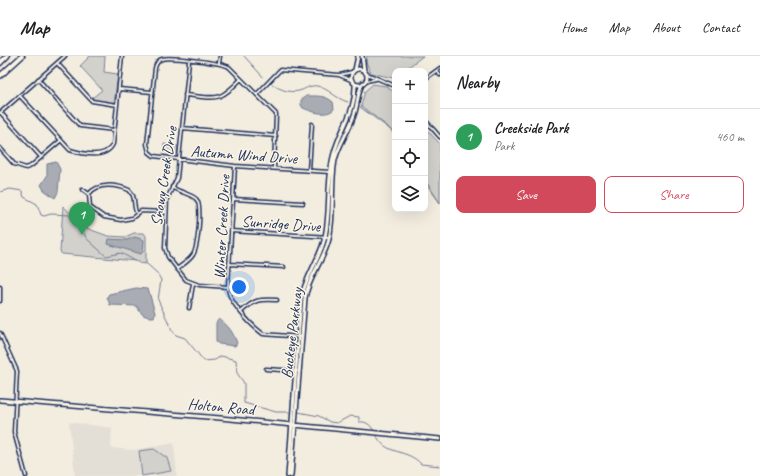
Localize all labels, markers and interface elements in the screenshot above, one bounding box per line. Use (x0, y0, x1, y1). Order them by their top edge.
text: Map (20, 16, 50, 40)
text: Home (561, 19, 587, 36)
text: Map (609, 19, 630, 36)
text: About (652, 19, 680, 36)
text: Contact (702, 19, 740, 36)
map controls (392, 68, 428, 212)
button: + (392, 68, 428, 104)
text: Nearby (456, 72, 499, 93)
button: − (392, 104, 428, 140)
text: Creekside Park (494, 119, 568, 138)
street label: Snowy Creek Drive (146, 123, 182, 227)
text: 1 (466, 129, 472, 145)
text: 460 m (716, 129, 744, 145)
text: Park (494, 138, 515, 154)
button: locate (392, 140, 428, 176)
street label: Autumn Wind Drive (190, 141, 299, 169)
street label: Winter Creek Drive (209, 173, 235, 280)
button: layers (392, 176, 428, 212)
button: Save (456, 176, 596, 213)
button: Share (604, 176, 744, 213)
pin: 1 (69, 202, 95, 235)
street label: Sunridge Drive (241, 211, 323, 237)
your location (229, 277, 249, 297)
street label: Buckeye Parkway (277, 285, 308, 380)
street label: Holton Road (187, 394, 258, 420)

